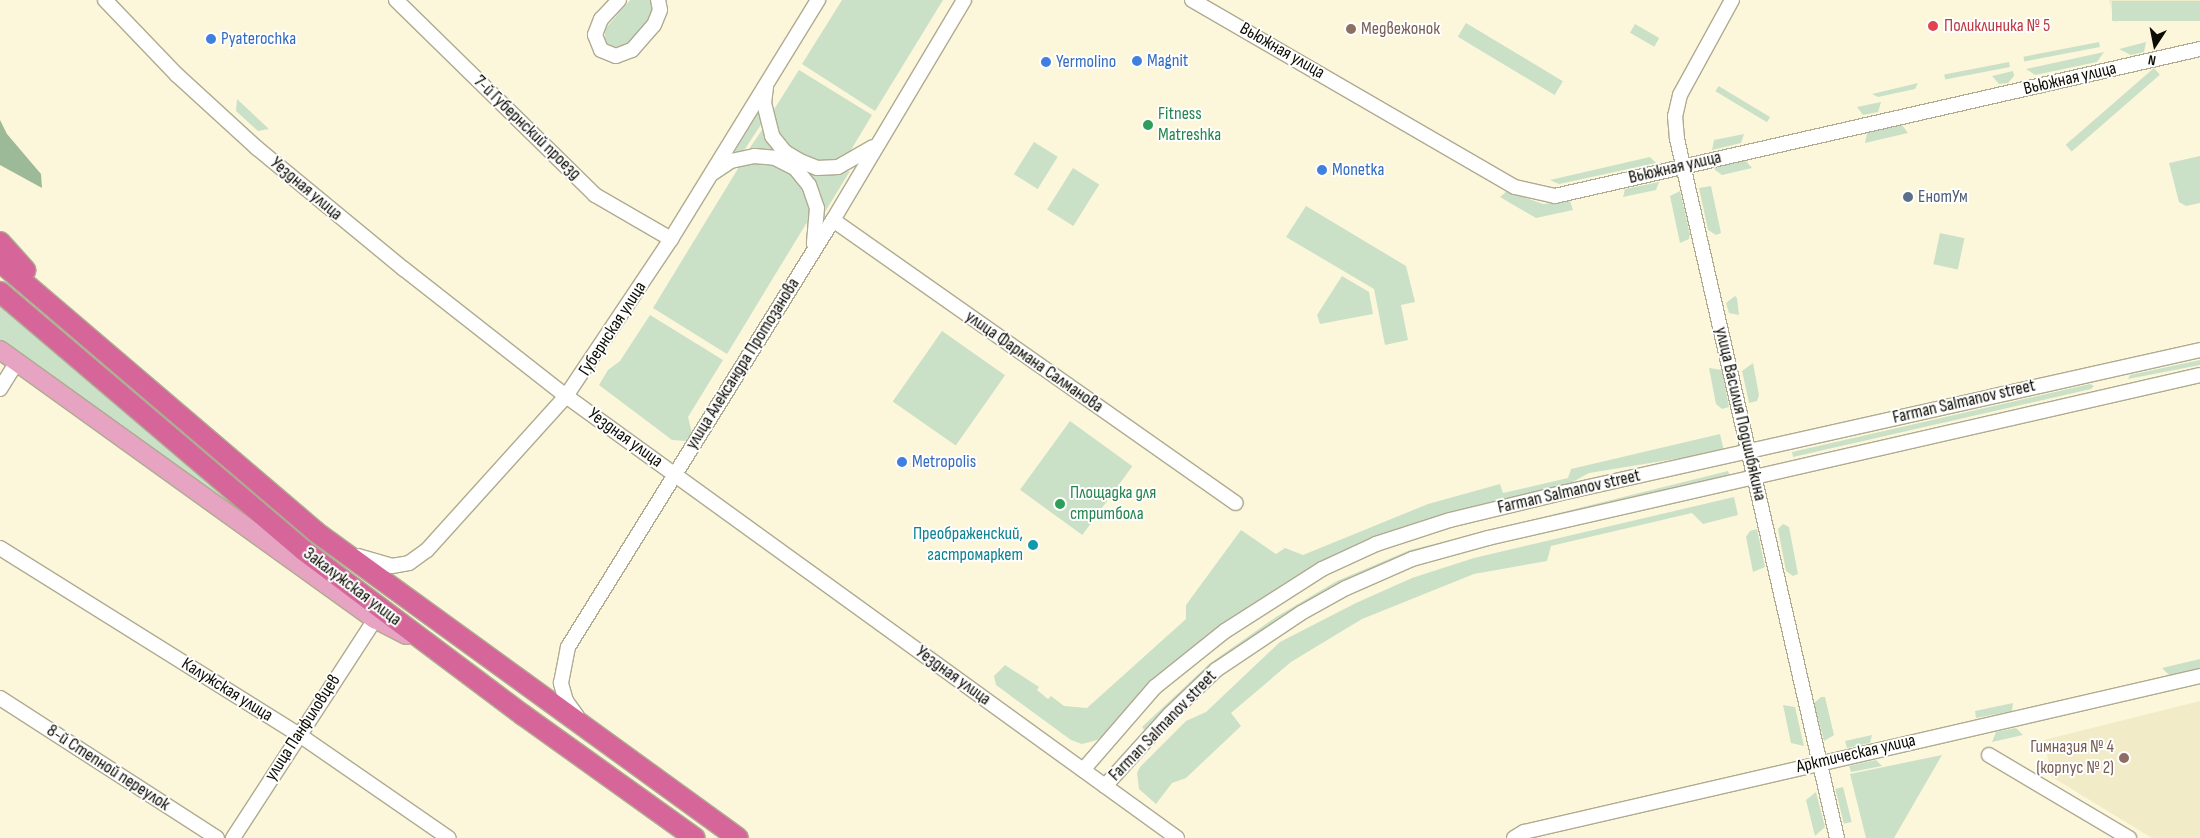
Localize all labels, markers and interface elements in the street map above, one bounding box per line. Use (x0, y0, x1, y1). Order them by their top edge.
place label: Поликлиника № 5 (1944, 15, 2050, 37)
street label: Вьюжная улица (1236, 18, 1328, 84)
place label: Медвежонок (1361, 18, 1440, 40)
marker: Поликлиника № 5 (1926, 19, 1940, 33)
north arrow (2130, 20, 2180, 70)
marker: Медвежонок (1345, 23, 1357, 35)
place label: Pyaterochka (221, 28, 296, 50)
marker: Pyaterochka (205, 33, 217, 45)
place label: Magnit (1147, 50, 1188, 72)
place label: Yermolino (1056, 51, 1116, 73)
text: N (2147, 51, 2157, 69)
marker: Magnit (1131, 55, 1143, 67)
marker: Yermolino (1040, 56, 1052, 68)
street label: Вьюжная улица (2022, 58, 2118, 100)
street label: 7-й Губернский проезд (469, 71, 585, 185)
place label: Fitness Matreshka (1158, 104, 1221, 146)
marker: Fitness Matreshka (1142, 119, 1154, 131)
street label: Вьюжная улица (1627, 147, 1723, 189)
street label: Уездная улица (266, 153, 346, 225)
place label: Monetka (1332, 159, 1384, 181)
marker: Monetka (1316, 164, 1328, 176)
place label: ЕнотУм (1918, 186, 1968, 208)
marker: ЕнотУм (1902, 191, 1914, 203)
street label: улица Александра Протозанова (681, 274, 805, 454)
street label: Губернская улица (575, 278, 651, 380)
street label: улица Фармана Салманова (961, 306, 1107, 418)
street label: улица Василия Подшибякина (1709, 325, 1771, 503)
street label: Farman Salmanov street (1891, 375, 2037, 429)
street label: Уездная улица (583, 404, 667, 472)
place label: Metropolis (912, 451, 976, 473)
marker: Metropolis (896, 456, 908, 468)
street label: Farman Salmanov street (1496, 465, 1642, 519)
place label: Площадка для стритбола (1070, 483, 1156, 526)
marker: Площадка для стритбола (1054, 498, 1066, 510)
place label: Преображенский, гастромаркет (913, 524, 1023, 566)
marker: Преображенский, гастромаркет (1027, 539, 1039, 551)
street label: Закалужская улица (299, 543, 405, 631)
street label: Уездная улица (911, 642, 995, 710)
street label: Калужская улица (177, 653, 277, 727)
street label: Farman Salmanov street (1105, 666, 1221, 786)
street label: улица Панфиловцев (261, 671, 345, 785)
street label: 8-й Степной переулок (42, 720, 174, 816)
street label: Арктическая улица (1794, 730, 1918, 778)
place label: Гимназия № 4 (корпус № 2) (2030, 737, 2114, 780)
marker: Гимназия № 4 (корпус № 2) (2118, 752, 2130, 764)

